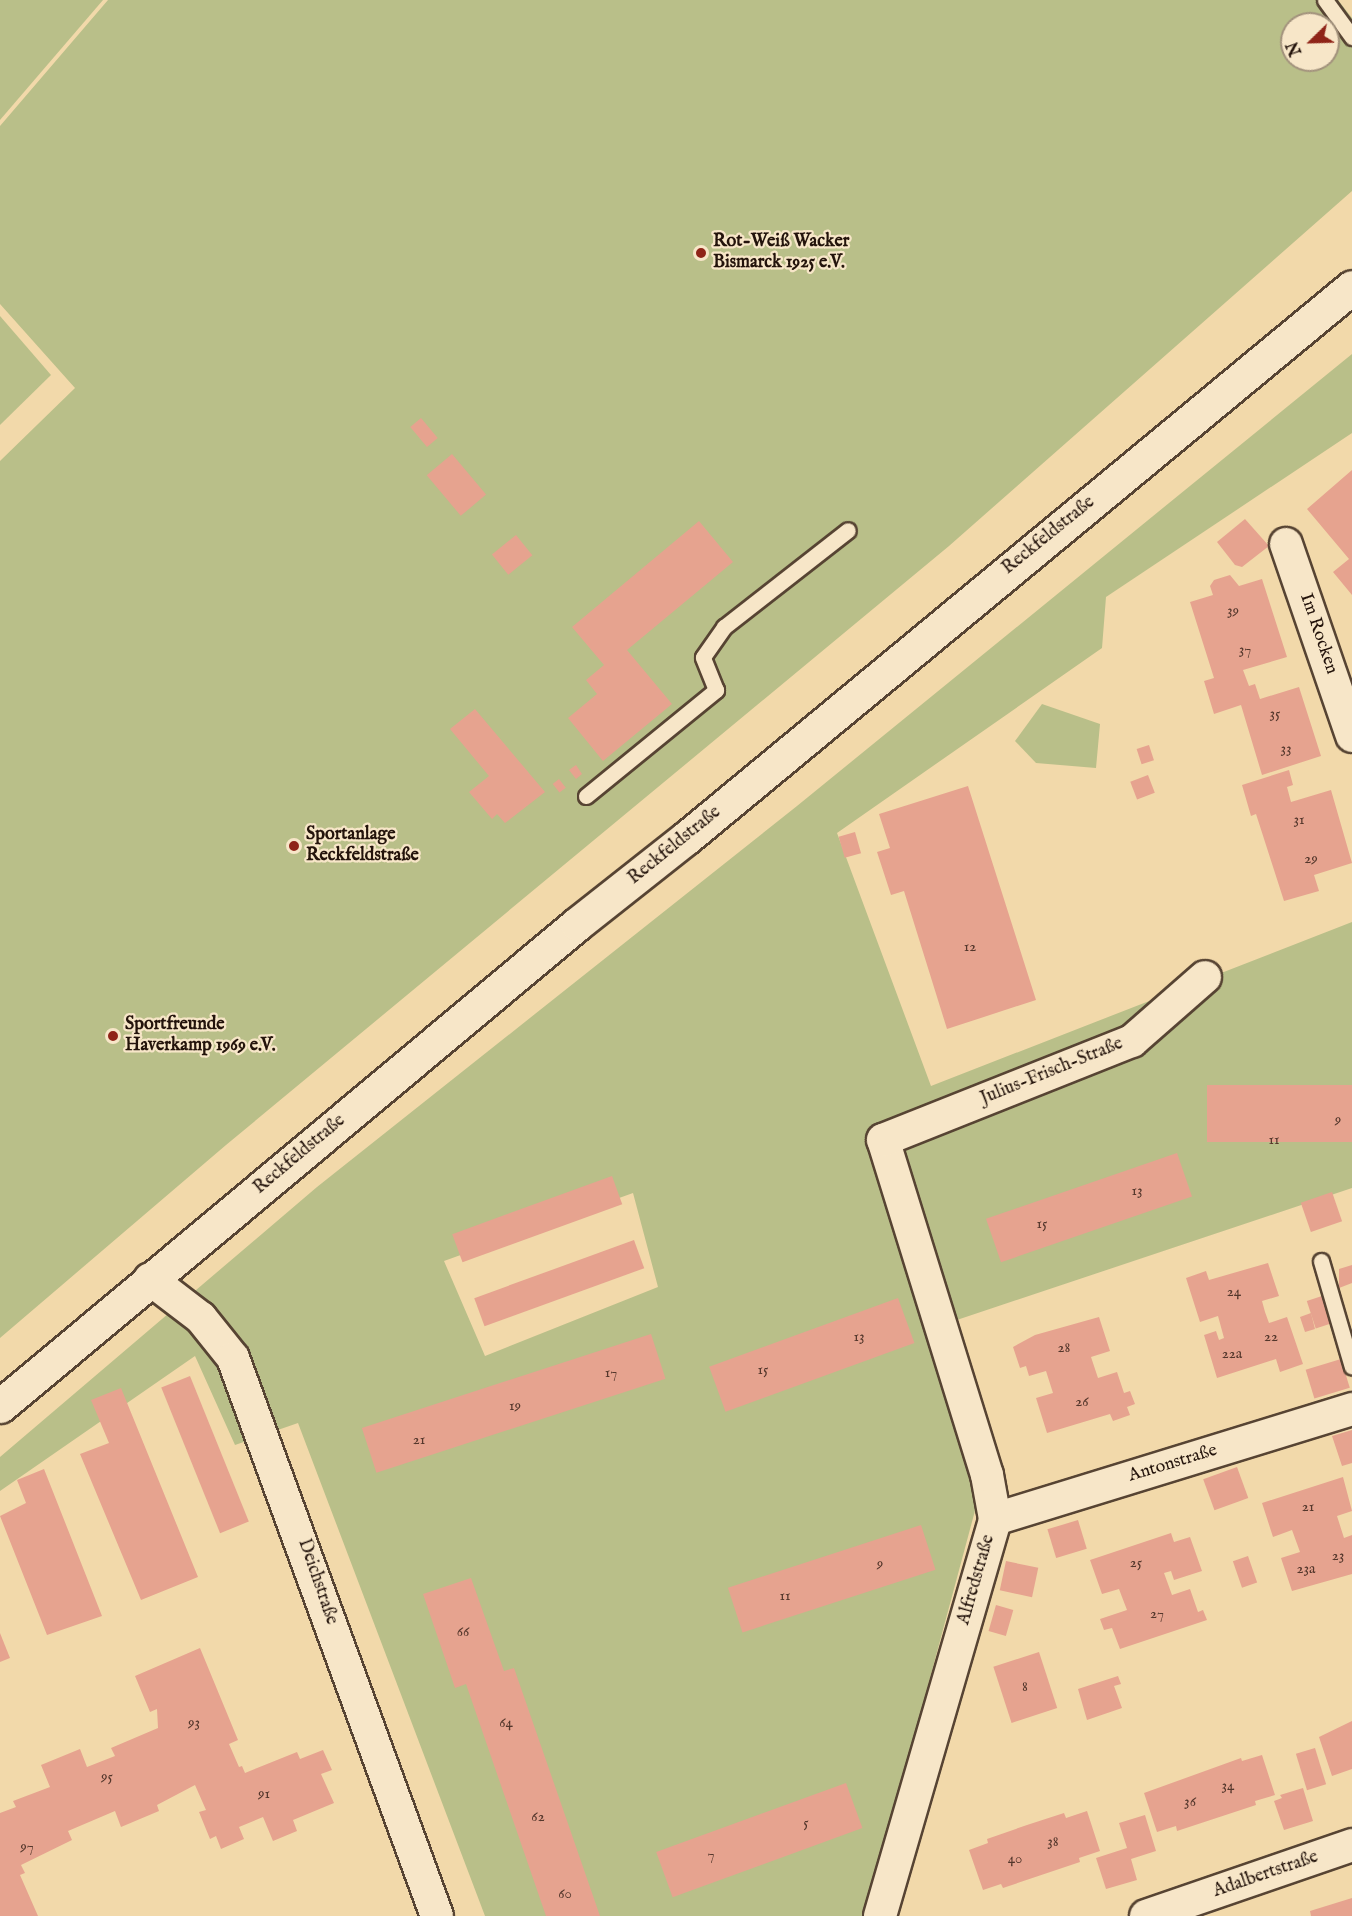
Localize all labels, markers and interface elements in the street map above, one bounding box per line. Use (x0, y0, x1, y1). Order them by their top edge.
north arrow (1280, 12, 1340, 72)
text: N (1283, 38, 1307, 59)
place label: Rot-Weiß Wacker Bismarck 1925 e.V. (713, 232, 849, 274)
marker: Rot-Weiß Wacker Bismarck 1925 e.V. (694, 246, 708, 260)
street label: Reckfeldstraße (998, 492, 1100, 580)
street label: Im Rocken (1294, 591, 1342, 677)
house number: 39 (1227, 602, 1239, 620)
house number: 37 (1239, 641, 1251, 659)
house number: 35 (1269, 705, 1281, 723)
house number: 33 (1280, 740, 1292, 758)
street label: Reckfeldstraße (624, 802, 726, 890)
house number: 31 (1293, 811, 1305, 829)
place label: Sportanlage Reckfeldstraße (306, 825, 419, 868)
marker: Sportanlage Reckfeldstraße (287, 839, 301, 853)
house number: 29 (1304, 850, 1318, 868)
house number: 12 (964, 938, 976, 956)
place label: Sportfreunde Haverkamp 1969 e.V. (125, 1015, 276, 1058)
marker: Sportfreunde Haverkamp 1969 e.V. (106, 1029, 120, 1043)
street label: Julius-Frisch-Straße (978, 1034, 1126, 1110)
street label: Reckfeldstraße (250, 1110, 350, 1200)
house number: 9 (1335, 1111, 1341, 1129)
house number: 11 (1268, 1131, 1280, 1149)
house number: 13 (1131, 1182, 1143, 1200)
house number: 15 (1036, 1215, 1048, 1233)
house number: 24 (1227, 1283, 1241, 1301)
house number: 13 (853, 1328, 865, 1346)
house number: 22 (1264, 1328, 1278, 1346)
house number: 28 (1058, 1339, 1070, 1357)
house number: 22a (1222, 1345, 1242, 1363)
house number: 15 (757, 1361, 769, 1379)
house number: 17 (605, 1364, 617, 1382)
house number: 26 (1075, 1393, 1089, 1411)
house number: 19 (509, 1397, 521, 1415)
house number: 21 (413, 1431, 425, 1449)
street label: Antonstraße (1126, 1440, 1220, 1488)
house number: 21 (1302, 1498, 1314, 1516)
street label: Alfredstraße (954, 1533, 1000, 1627)
street label: Deichstraße (292, 1536, 342, 1628)
house number: 23 (1332, 1547, 1344, 1565)
house number: 25 (1130, 1554, 1142, 1572)
house number: 9 (877, 1555, 883, 1573)
house number: 23a (1296, 1560, 1316, 1578)
house number: 11 (779, 1587, 791, 1605)
house number: 27 (1150, 1605, 1164, 1623)
house number: 66 (457, 1623, 469, 1641)
house number: 8 (1022, 1678, 1028, 1696)
house number: 93 (188, 1714, 200, 1732)
house number: 64 (499, 1714, 513, 1732)
house number: 95 (101, 1768, 113, 1786)
house number: 34 (1222, 1777, 1234, 1795)
house number: 91 (258, 1785, 270, 1803)
house number: 36 (1184, 1793, 1196, 1811)
house number: 62 (531, 1808, 545, 1826)
house number: 5 (803, 1814, 809, 1832)
house number: 38 (1047, 1833, 1059, 1851)
house number: 97 (20, 1838, 34, 1856)
house number: 7 (707, 1846, 715, 1864)
street label: Adalbertstraße (1211, 1847, 1321, 1903)
house number: 40 (1008, 1850, 1022, 1868)
house number: 60 (558, 1885, 572, 1903)

